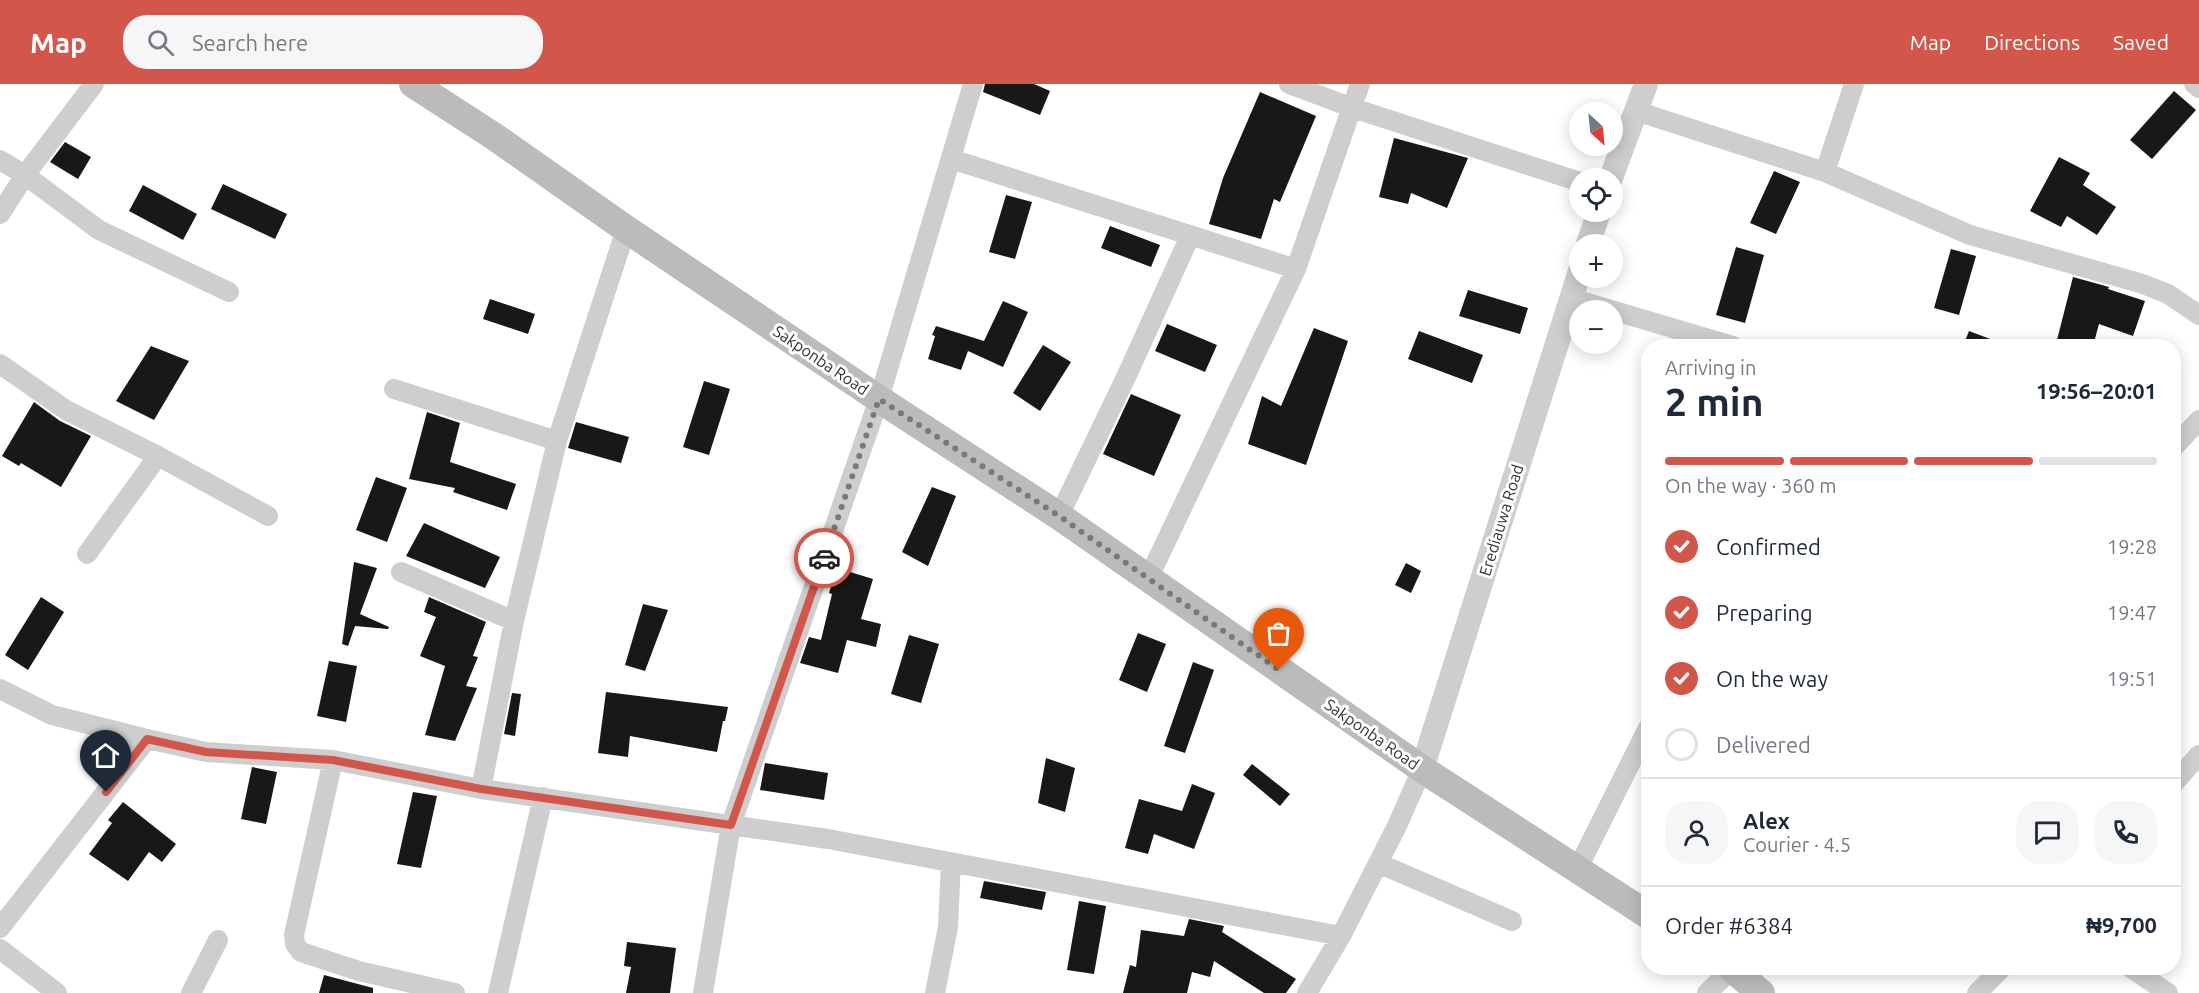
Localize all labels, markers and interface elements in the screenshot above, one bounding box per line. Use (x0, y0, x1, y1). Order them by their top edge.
search box (123, 15, 543, 69)
icon: search (144, 26, 177, 59)
text: Map (30, 27, 87, 58)
text: Search here (192, 30, 308, 55)
text: Map (1910, 30, 1951, 54)
text: Directions (1984, 30, 2080, 54)
text: Saved (2113, 30, 2169, 54)
north arrow (1569, 102, 1623, 156)
map controls (1569, 102, 1623, 354)
button: locate (1569, 168, 1623, 222)
button: + (1569, 234, 1623, 288)
button: − (1569, 300, 1623, 354)
street label: Sakponba Road (770, 322, 872, 398)
text: Arriving in (1665, 356, 1756, 379)
text: 19:56–20:01 (2036, 378, 2157, 403)
text: 2 min (1665, 380, 1764, 423)
street label: Erediauwa Road (1475, 462, 1527, 578)
text: On the way · 360 m (1665, 474, 1837, 497)
courier (794, 528, 854, 588)
icon: check (1665, 530, 1698, 563)
text: Confirmed (1716, 534, 1821, 559)
text: 19:28 (2107, 535, 2157, 558)
icon: car (808, 542, 841, 575)
icon: check (1665, 596, 1698, 629)
text: Preparing (1716, 600, 1813, 625)
text: 19:47 (2107, 601, 2157, 624)
pin (1253, 608, 1304, 670)
icon: bag (1262, 617, 1295, 650)
icon: check (1665, 662, 1698, 695)
text: On the way (1716, 666, 1828, 691)
text: 19:51 (2107, 667, 2157, 690)
street label: Sakponba Road (1321, 695, 1423, 773)
pin (80, 730, 131, 792)
text: Delivered (1716, 732, 1811, 757)
icon: home (89, 739, 122, 772)
button: person (1665, 801, 1728, 864)
button: chat (2016, 801, 2079, 864)
button: phone (2094, 801, 2157, 864)
text: Alex (1743, 808, 1790, 833)
text: Courier · 4.5 (1743, 833, 1851, 856)
text: ₦9,700 (2086, 912, 2157, 937)
text: Order #6384 (1665, 913, 1793, 938)

